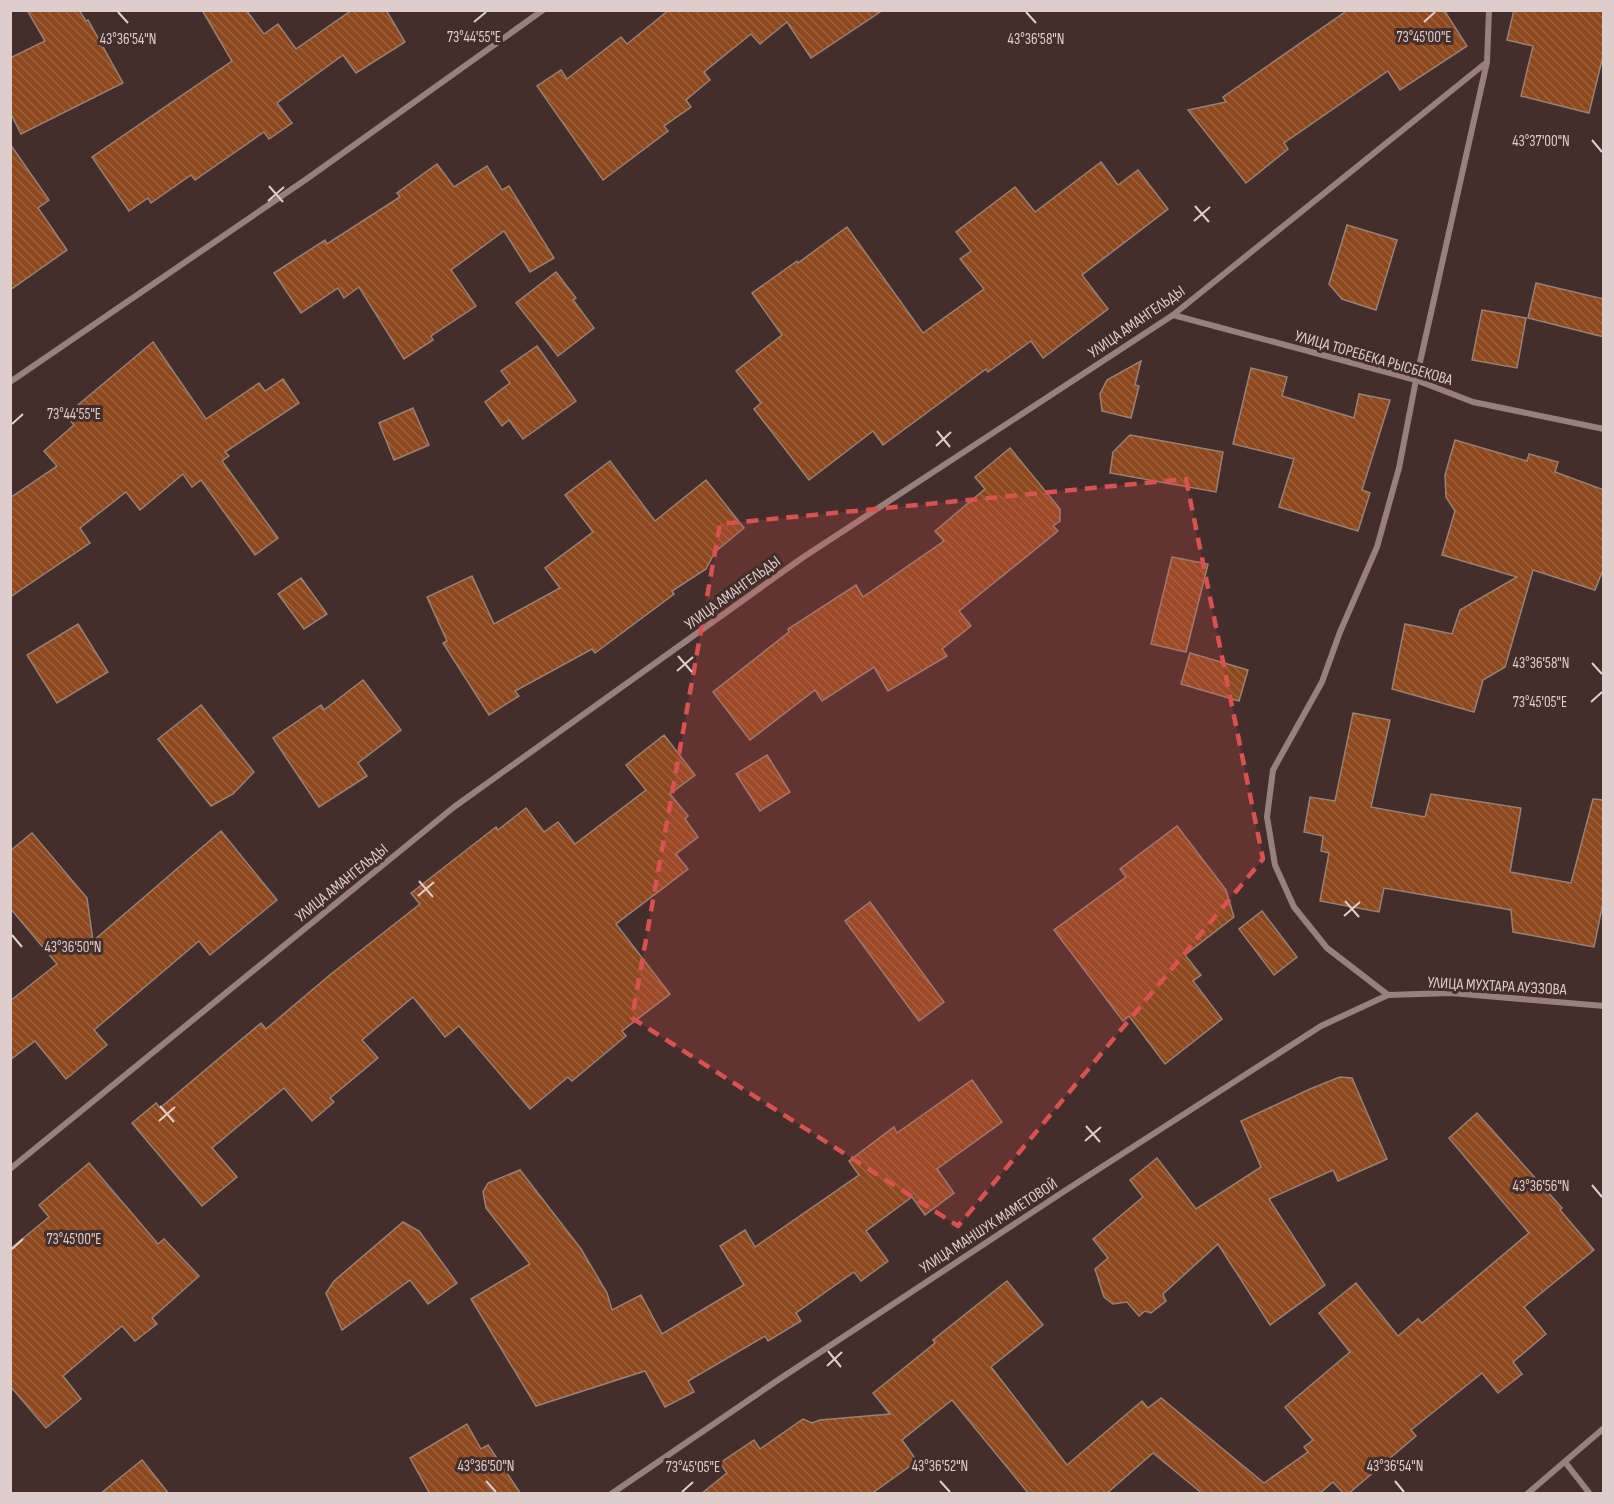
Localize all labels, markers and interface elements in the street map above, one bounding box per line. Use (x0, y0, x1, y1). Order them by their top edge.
text: 73°44'55"E (447, 28, 501, 47)
text: 73°45'00"E (1396, 28, 1452, 47)
text: 43°36'54"N (100, 30, 156, 49)
text: 43°36'58"N (1008, 30, 1064, 49)
text: 43°37'00"N (1512, 132, 1570, 151)
street label: УЛИЦА АМАНГЕЛЬДЫ (1085, 282, 1189, 363)
street label: УЛИЦА ТОРЕБЕКА РЫСБЕКОВА (1292, 327, 1455, 390)
text: 73°44'55"E (47, 405, 101, 424)
street label: УЛИЦА АМАНГЕЛЬДЫ (681, 552, 784, 634)
text: 43°36'58"N (1513, 654, 1569, 673)
text: 73°45'05"E (1513, 693, 1567, 712)
street label: УЛИЦА АМАНГЕЛЬДЫ (292, 840, 392, 926)
text: 43°36'50"N (44, 938, 102, 957)
street label: УЛИЦА МУХТАРА АУЭЗОВА (1427, 973, 1567, 1000)
street label: УЛИЦА МАНШУК МАМЕТОВОЙ (916, 1175, 1061, 1278)
text: 43°36'56"N (1513, 1177, 1569, 1196)
text: 73°45'00"E (46, 1230, 102, 1249)
text: 43°36'50"N (457, 1457, 515, 1476)
text: 43°36'52"N (912, 1457, 968, 1476)
text: 43°36'54"N (1367, 1457, 1423, 1476)
text: 73°45'05"E (666, 1458, 720, 1477)

